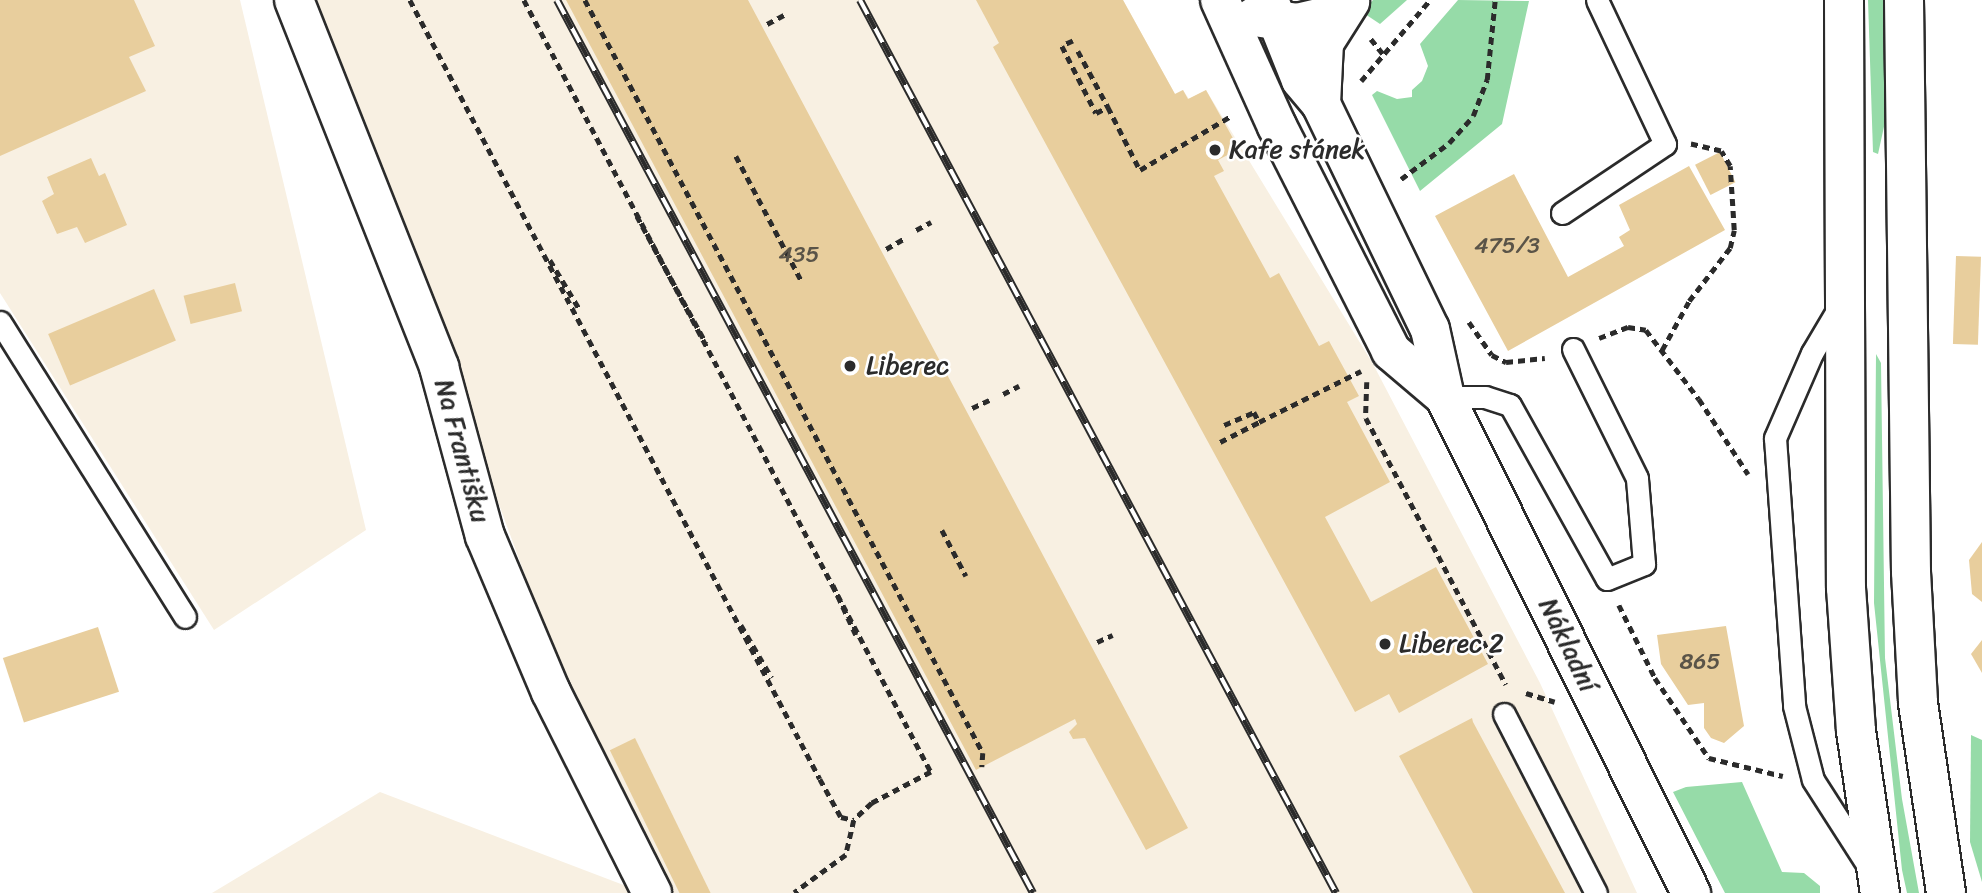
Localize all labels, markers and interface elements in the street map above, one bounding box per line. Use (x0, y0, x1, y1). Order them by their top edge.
place label: Kafe stánek (1229, 134, 1367, 166)
marker: Kafe stánek (1207, 142, 1223, 158)
house number: 475/3 (1474, 232, 1540, 260)
house number: 435 (778, 241, 820, 269)
place label: Liberec (866, 350, 949, 382)
marker: Liberec (840, 356, 860, 376)
street label: Na Františku (428, 376, 496, 526)
street label: Nákladní (1532, 593, 1604, 697)
place label: Liberec 2 (1399, 628, 1504, 660)
marker: Liberec 2 (1377, 636, 1393, 652)
house number: 865 (1680, 648, 1720, 676)

